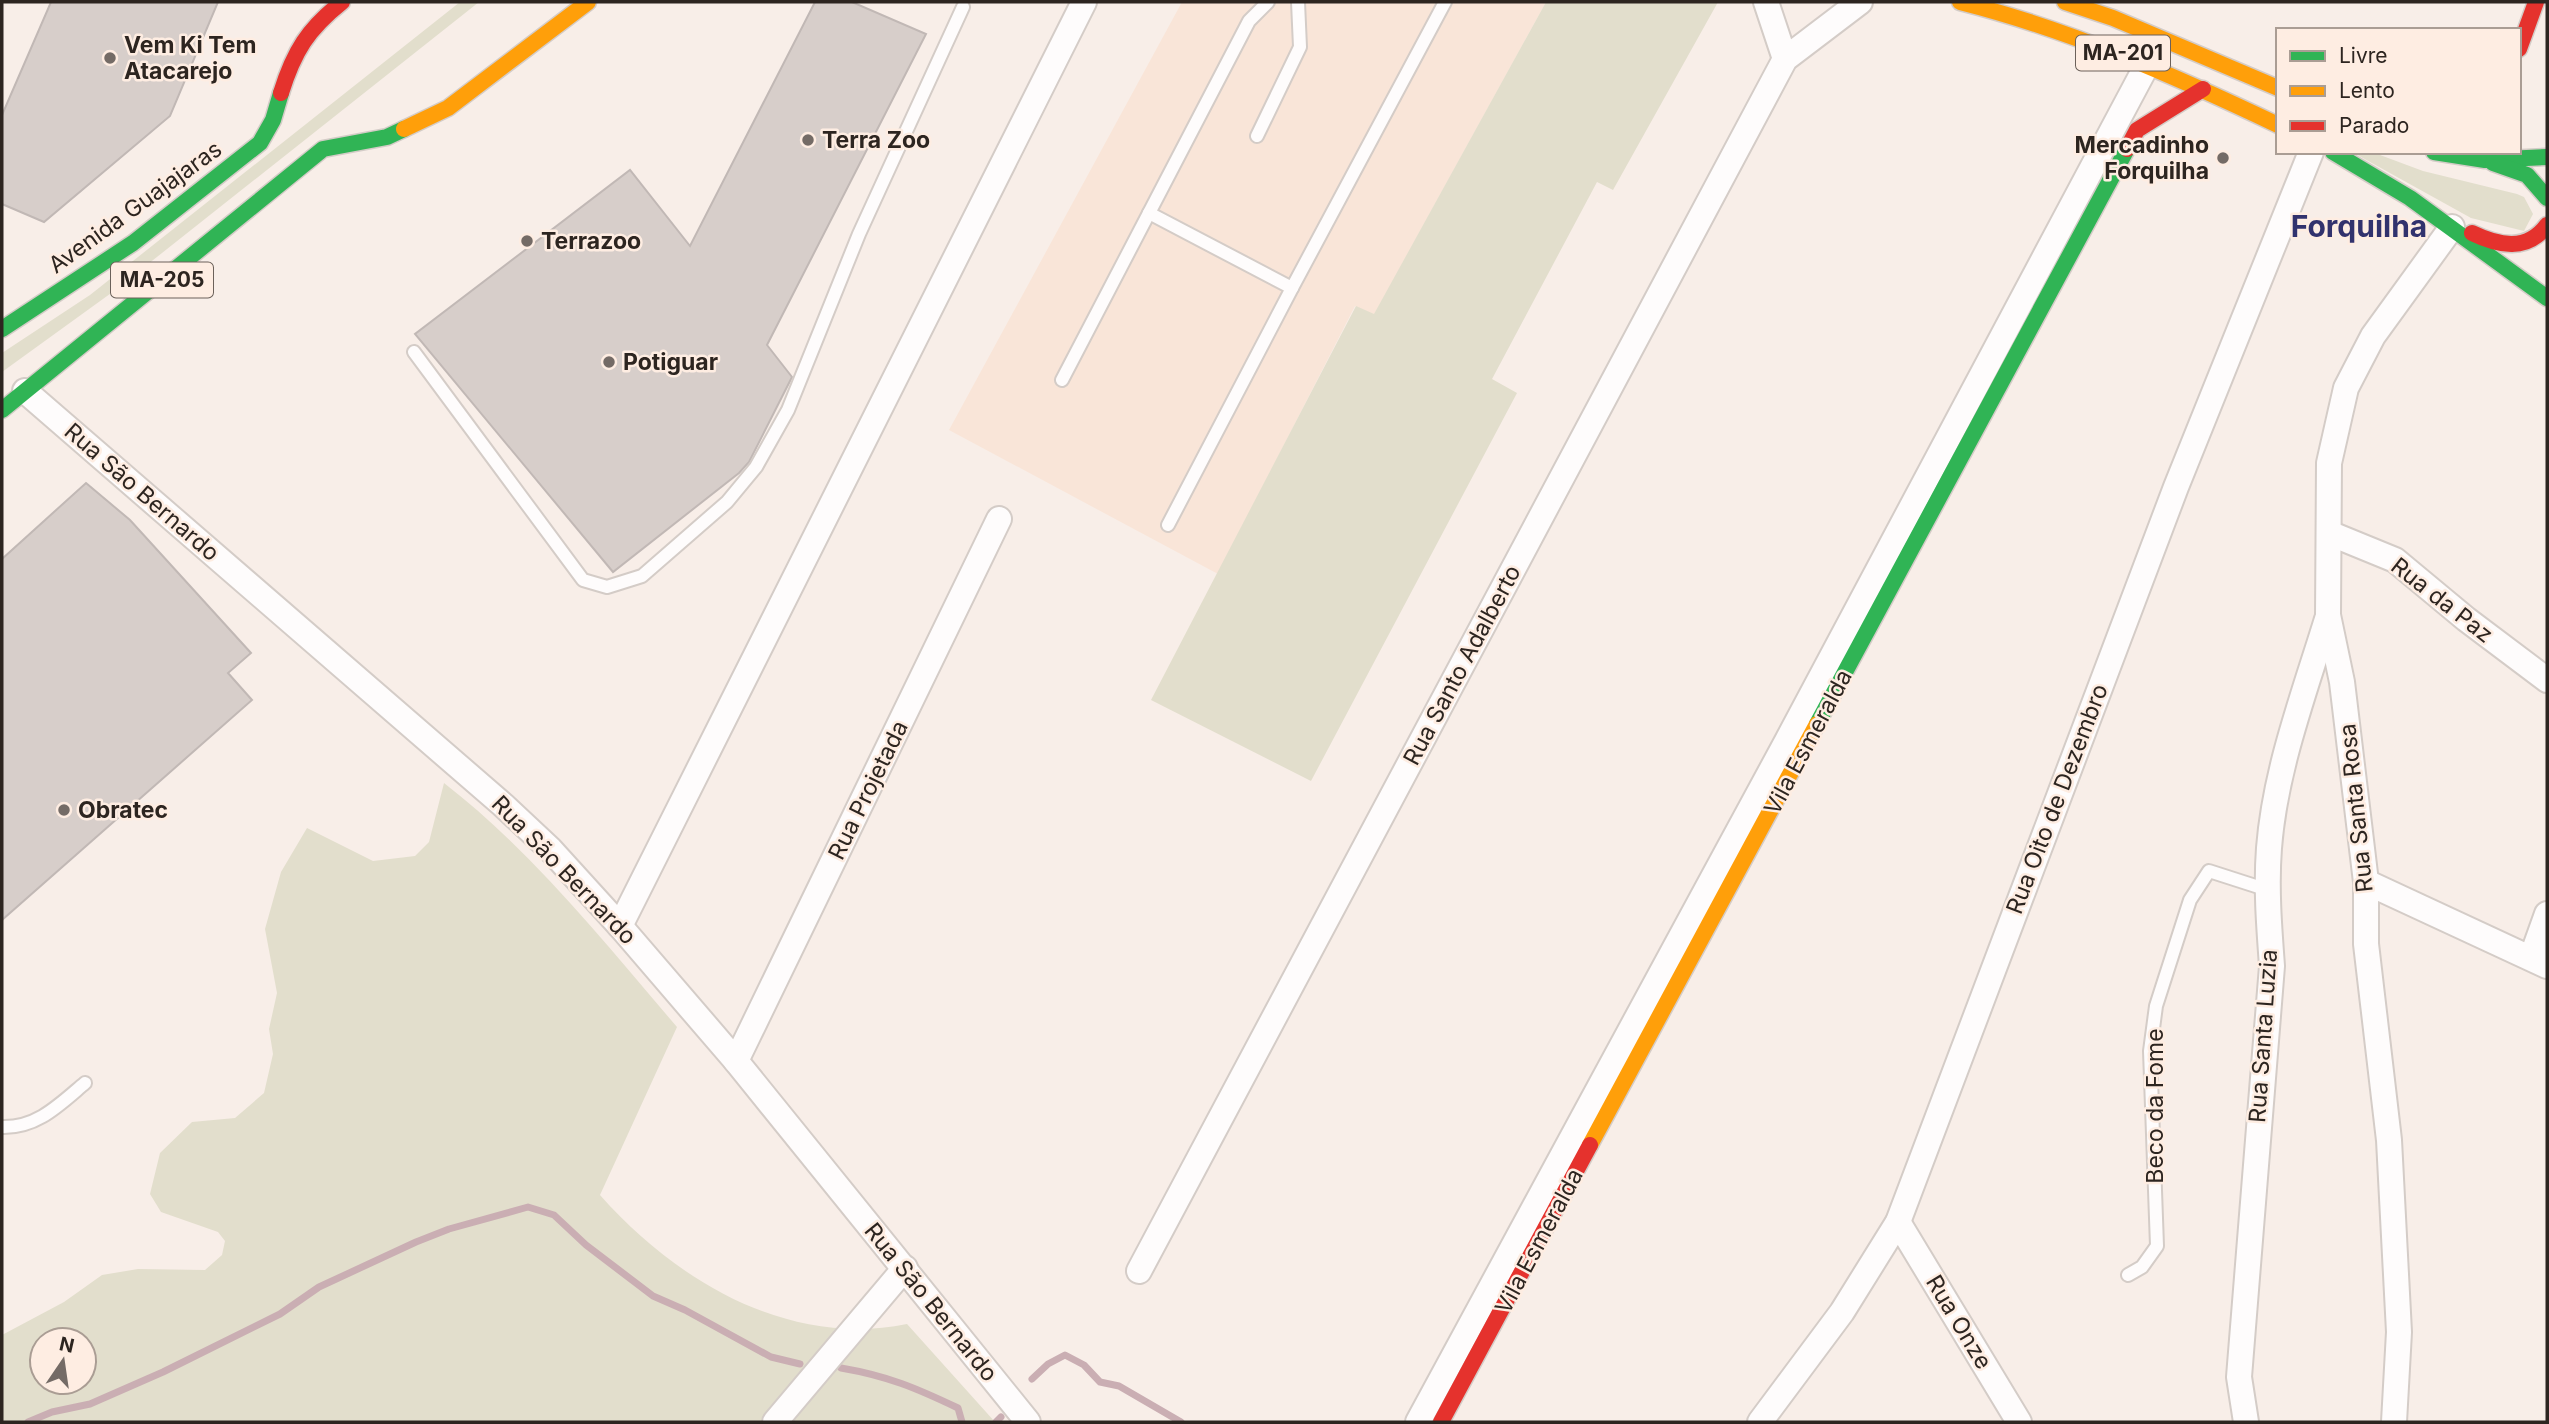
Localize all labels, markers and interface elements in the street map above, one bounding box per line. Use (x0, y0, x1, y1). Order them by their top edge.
legend (2276, 28, 2521, 154)
place label: Vem Ki Tem Atacarejo (124, 31, 257, 85)
road number: MA-201 (2076, 36, 2170, 70)
text: Livre (2339, 43, 2388, 68)
marker: Vem Ki Tem Atacarejo (102, 50, 118, 66)
text: Lento (2339, 78, 2395, 103)
text: Parado (2339, 113, 2409, 138)
place label: Terra Zoo (822, 126, 930, 154)
place label: Mercadinho Forquilha (2074, 131, 2209, 185)
marker: Terra Zoo (800, 132, 816, 148)
street label: Avenida Guajajaras (43, 135, 227, 279)
marker: Mercadinho Forquilha (2215, 150, 2231, 166)
district label: Forquilha (2291, 208, 2427, 244)
place label: Terrazoo (541, 227, 641, 255)
marker: Terrazoo (519, 233, 535, 249)
road number: MA-205 (111, 262, 213, 298)
place label: Potiguar (623, 348, 718, 376)
marker: Potiguar (601, 354, 617, 370)
street label: Rua São Bernardo (59, 417, 225, 567)
street label: Rua da Paz (2385, 552, 2499, 648)
street label: Rua Santo Adalberto (1397, 560, 1527, 770)
street label: Vila Esmeralda (1758, 665, 1858, 819)
street label: Rua Oito de Dezembro (2000, 680, 2114, 918)
street label: Rua Projetada (822, 716, 914, 864)
street label: Rua Santa Rosa (2333, 722, 2379, 894)
street label: Rua São Bernardo (486, 790, 642, 950)
place label: Obratec (78, 796, 168, 824)
marker: Obratec (56, 802, 72, 818)
street label: Rua Santa Luzia (2243, 948, 2283, 1124)
street label: Beco da Fome (2141, 1028, 2169, 1184)
street label: Vila Esmeralda (1489, 1164, 1589, 1318)
street label: Rua São Bernardo (858, 1217, 1004, 1387)
street label: Rua Onze (1920, 1270, 1998, 1374)
north arrow (28, 1326, 98, 1396)
text: N (57, 1332, 76, 1358)

